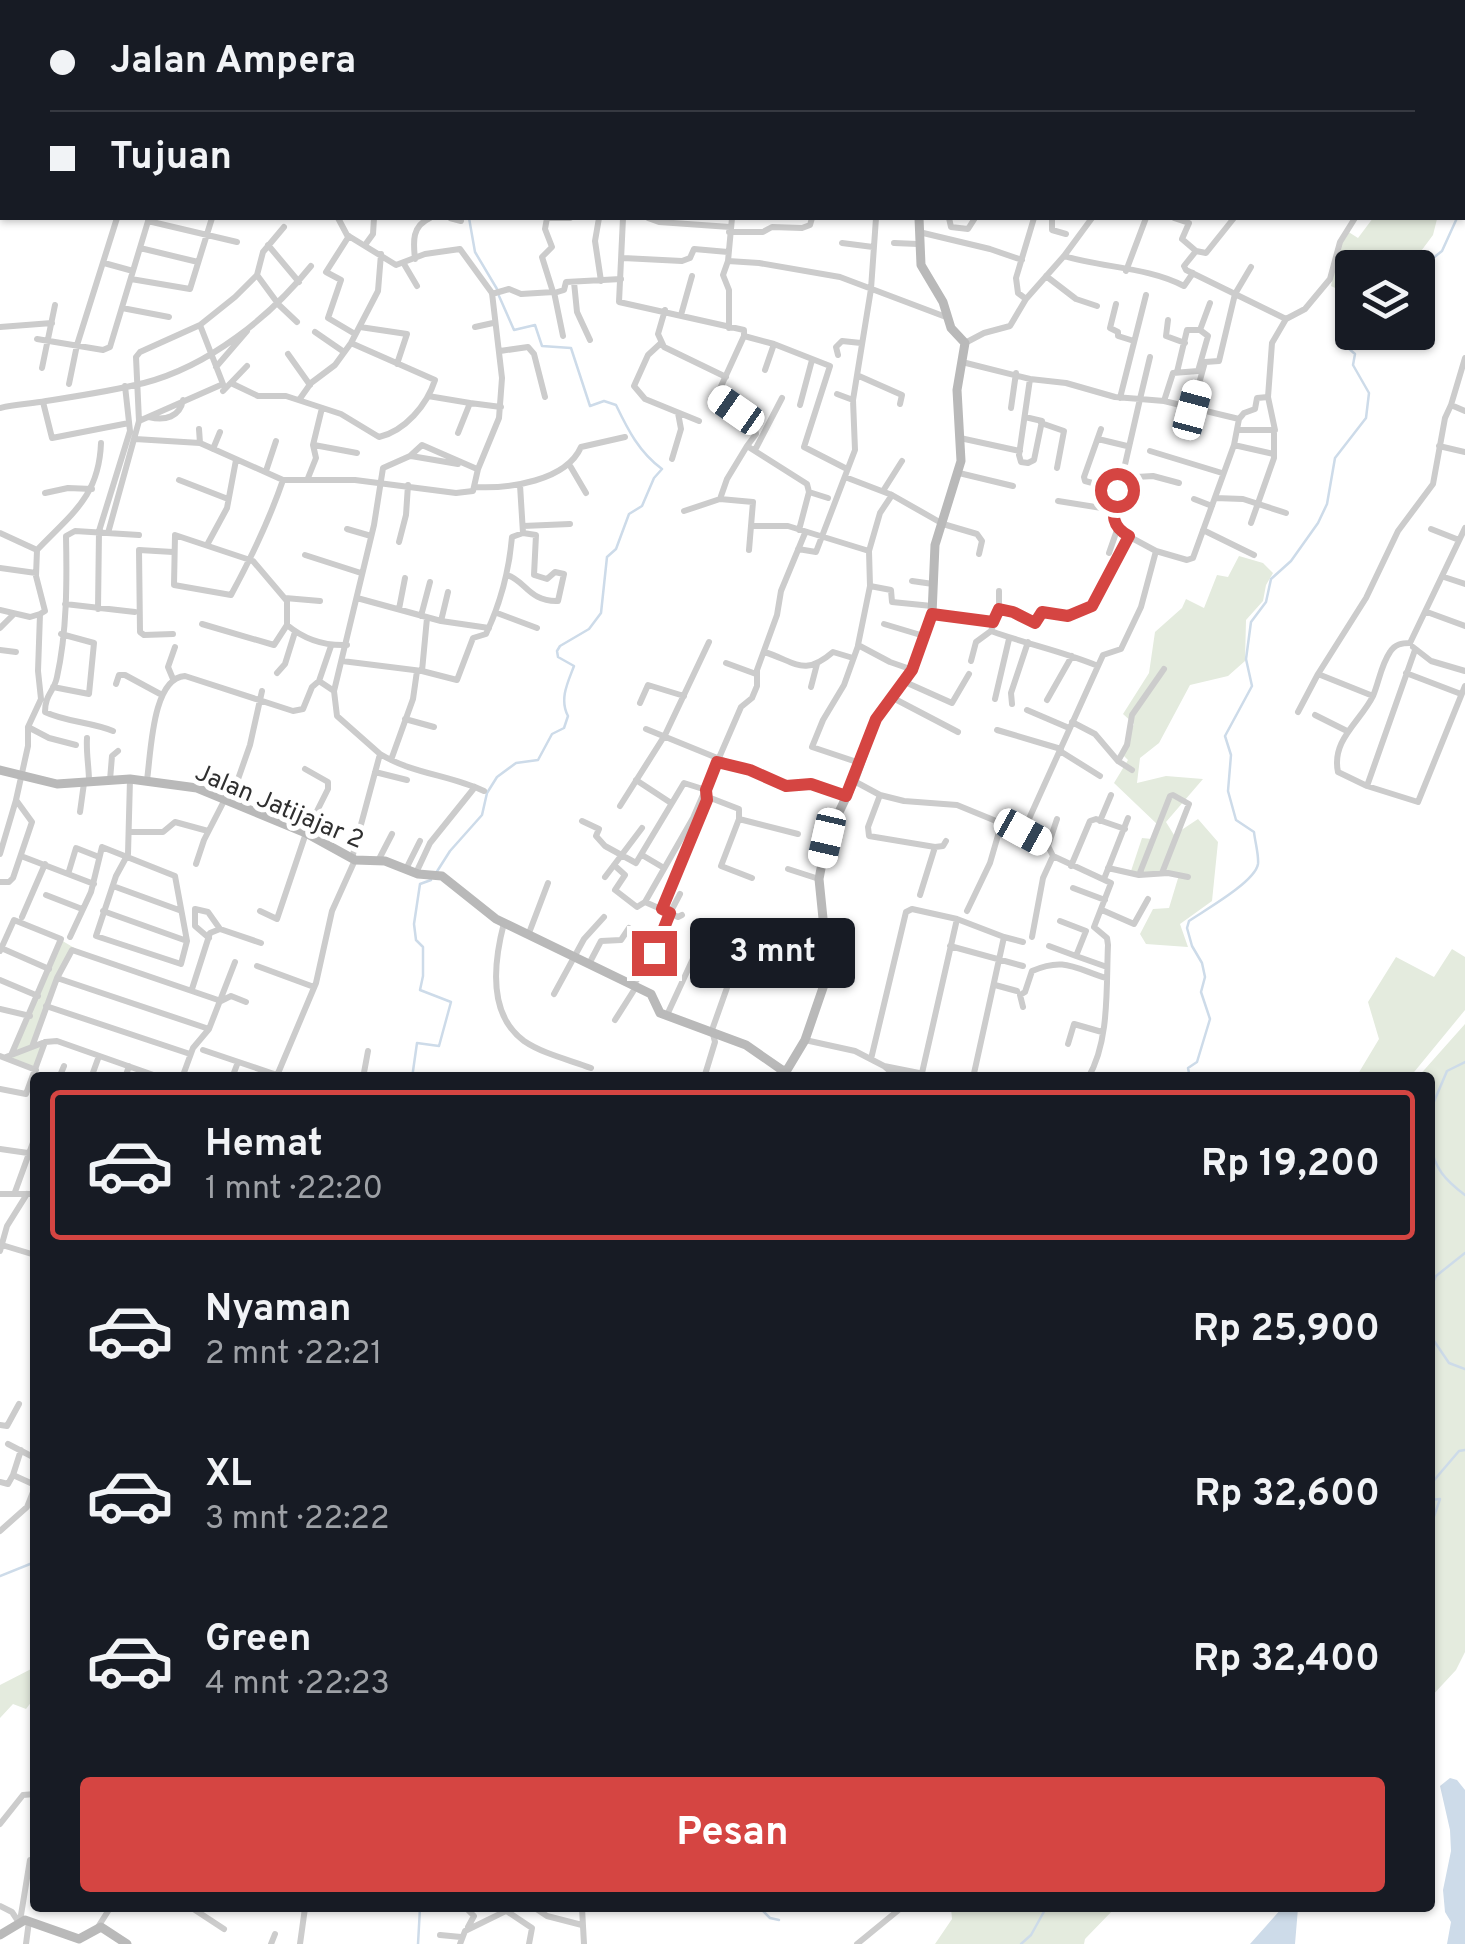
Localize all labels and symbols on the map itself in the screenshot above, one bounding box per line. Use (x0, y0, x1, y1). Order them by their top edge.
car (1170, 377, 1214, 443)
car (703, 381, 769, 439)
route start (1095, 468, 1140, 513)
street label: Jalan Jatijajar 2 (190, 758, 368, 858)
car (989, 804, 1057, 860)
car (806, 805, 848, 871)
callout: 3 mnt (689, 918, 854, 988)
route end (632, 931, 677, 976)

